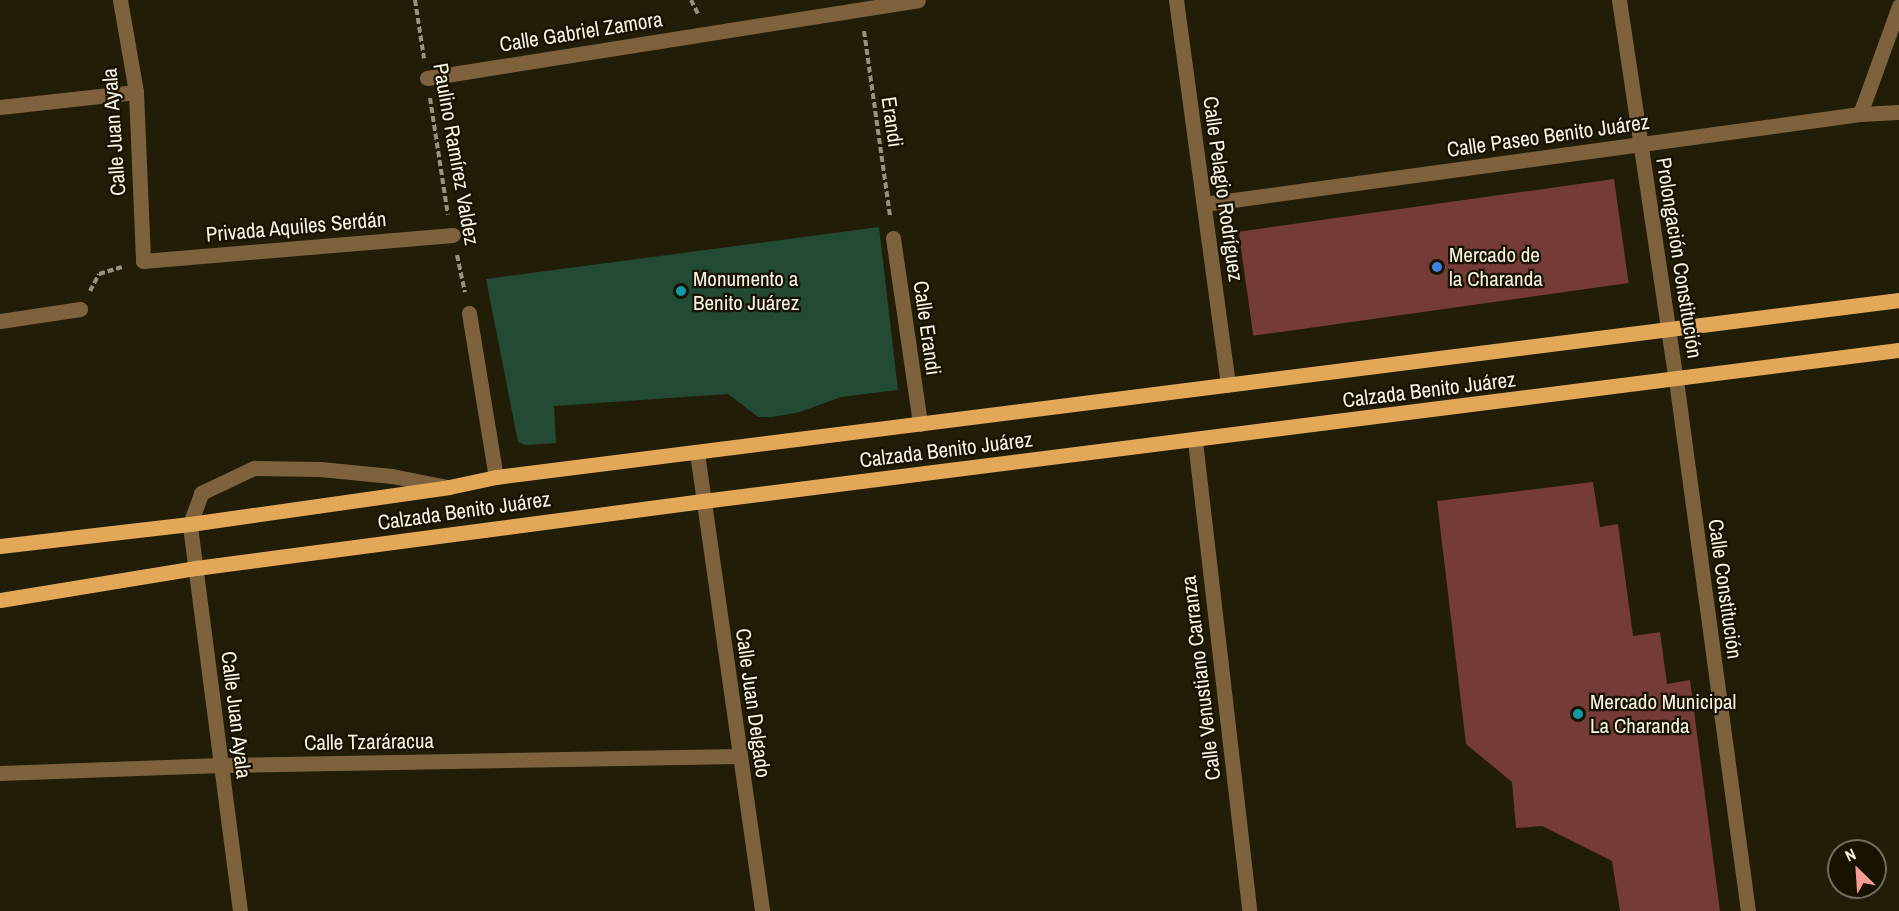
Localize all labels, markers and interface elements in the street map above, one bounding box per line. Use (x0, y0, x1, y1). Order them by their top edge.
street label: Calle Gabriel Zamora (498, 7, 664, 57)
street label: Paulino Ramírez Valdez (428, 61, 484, 247)
street label: Calle Juan Ayala (97, 67, 131, 197)
street label: Erandi (876, 95, 908, 149)
street label: Calle Pelagio Rodríguez (1198, 95, 1248, 283)
street label: Calle Paseo Benito Juárez (1445, 109, 1651, 163)
street label: Prolongación Constitución (1651, 156, 1707, 360)
street label: Privada Aquiles Serdán (204, 207, 388, 247)
place label: Mercado de la Charanda (1449, 242, 1543, 292)
marker: Mercado de la Charanda (1430, 260, 1444, 274)
place label: Monumento a Benito Juárez (693, 266, 799, 316)
street label: Calle Erandi (908, 279, 946, 377)
marker: Monumento a Benito Juárez (674, 284, 688, 298)
street label: Calzada Benito Juárez (1341, 367, 1517, 413)
street label: Calzada Benito Juárez (858, 427, 1034, 473)
street label: Calzada Benito Juárez (376, 486, 552, 536)
street label: Calle Constitución (1703, 518, 1747, 660)
street label: Calle Venustiano Carranza (1176, 574, 1226, 782)
street label: Calle Juan Delgado (730, 627, 776, 779)
street label: Calle Juan Ayala (216, 649, 256, 781)
place label: Mercado Municipal La Charanda (1590, 689, 1736, 739)
marker: Mercado Municipal La Charanda (1571, 707, 1585, 721)
street label: Calle Tzaráracua (304, 728, 434, 756)
north arrow (1827, 839, 1887, 899)
text: N (1841, 843, 1859, 866)

